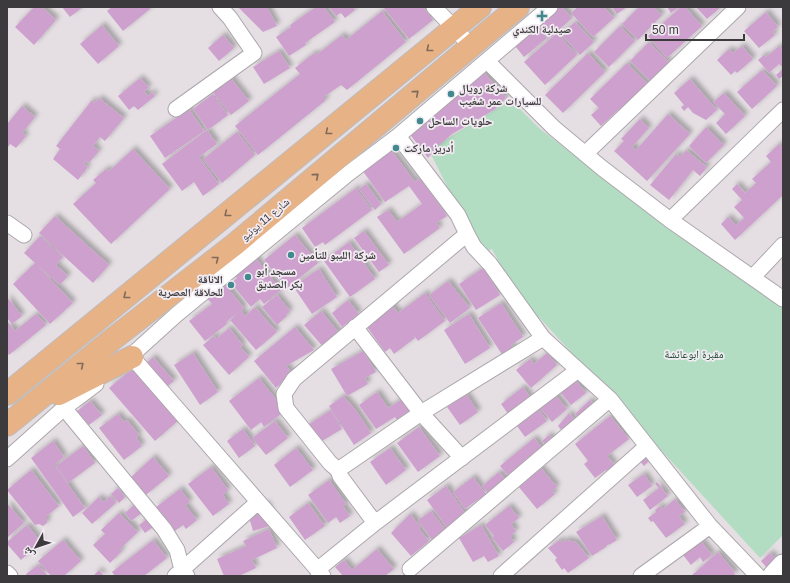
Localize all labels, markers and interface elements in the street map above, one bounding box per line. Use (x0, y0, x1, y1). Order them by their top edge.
marker: صيدلية الكندي (537, 11, 547, 21)
scale bar (646, 16, 744, 42)
place label: صيدلية الكندي (513, 23, 572, 38)
text: 50 m (652, 23, 679, 37)
one-way arrow (426, 45, 433, 52)
place label: شركة رويال للسيارات عمر شغيب (459, 82, 541, 108)
marker: شركة رويال للسيارات عمر شغيب (446, 89, 456, 99)
one-way arrow (411, 90, 418, 97)
place label: حلويات الساحل (428, 115, 492, 129)
marker: حلويات الساحل (415, 116, 425, 126)
one-way arrow (325, 127, 332, 134)
place label: أدريز ماركت (404, 141, 454, 155)
marker: أدريز ماركت (391, 143, 401, 153)
one-way arrow (312, 174, 319, 181)
street label: شارع 11 يونيو (238, 195, 292, 243)
one-way arrow (225, 209, 232, 216)
place label: شركة الليبو للتأمين (299, 248, 376, 263)
marker: شركة الليبو للتأمين (286, 250, 296, 260)
one-way arrow (211, 257, 218, 264)
place label: مسجد أبو بكر الصديق (256, 264, 302, 292)
marker: مسجد أبو بكر الصديق (243, 272, 253, 282)
place label: الاناقة للحلاقة العصرية (158, 273, 223, 299)
marker: الاناقة للحلاقة العصرية (226, 280, 236, 290)
one-way arrow (124, 291, 131, 298)
park label: مقبرة ابوعائشة (665, 348, 723, 360)
one-way arrow (76, 363, 83, 370)
north arrow (16, 527, 56, 567)
text: ش (20, 544, 38, 562)

